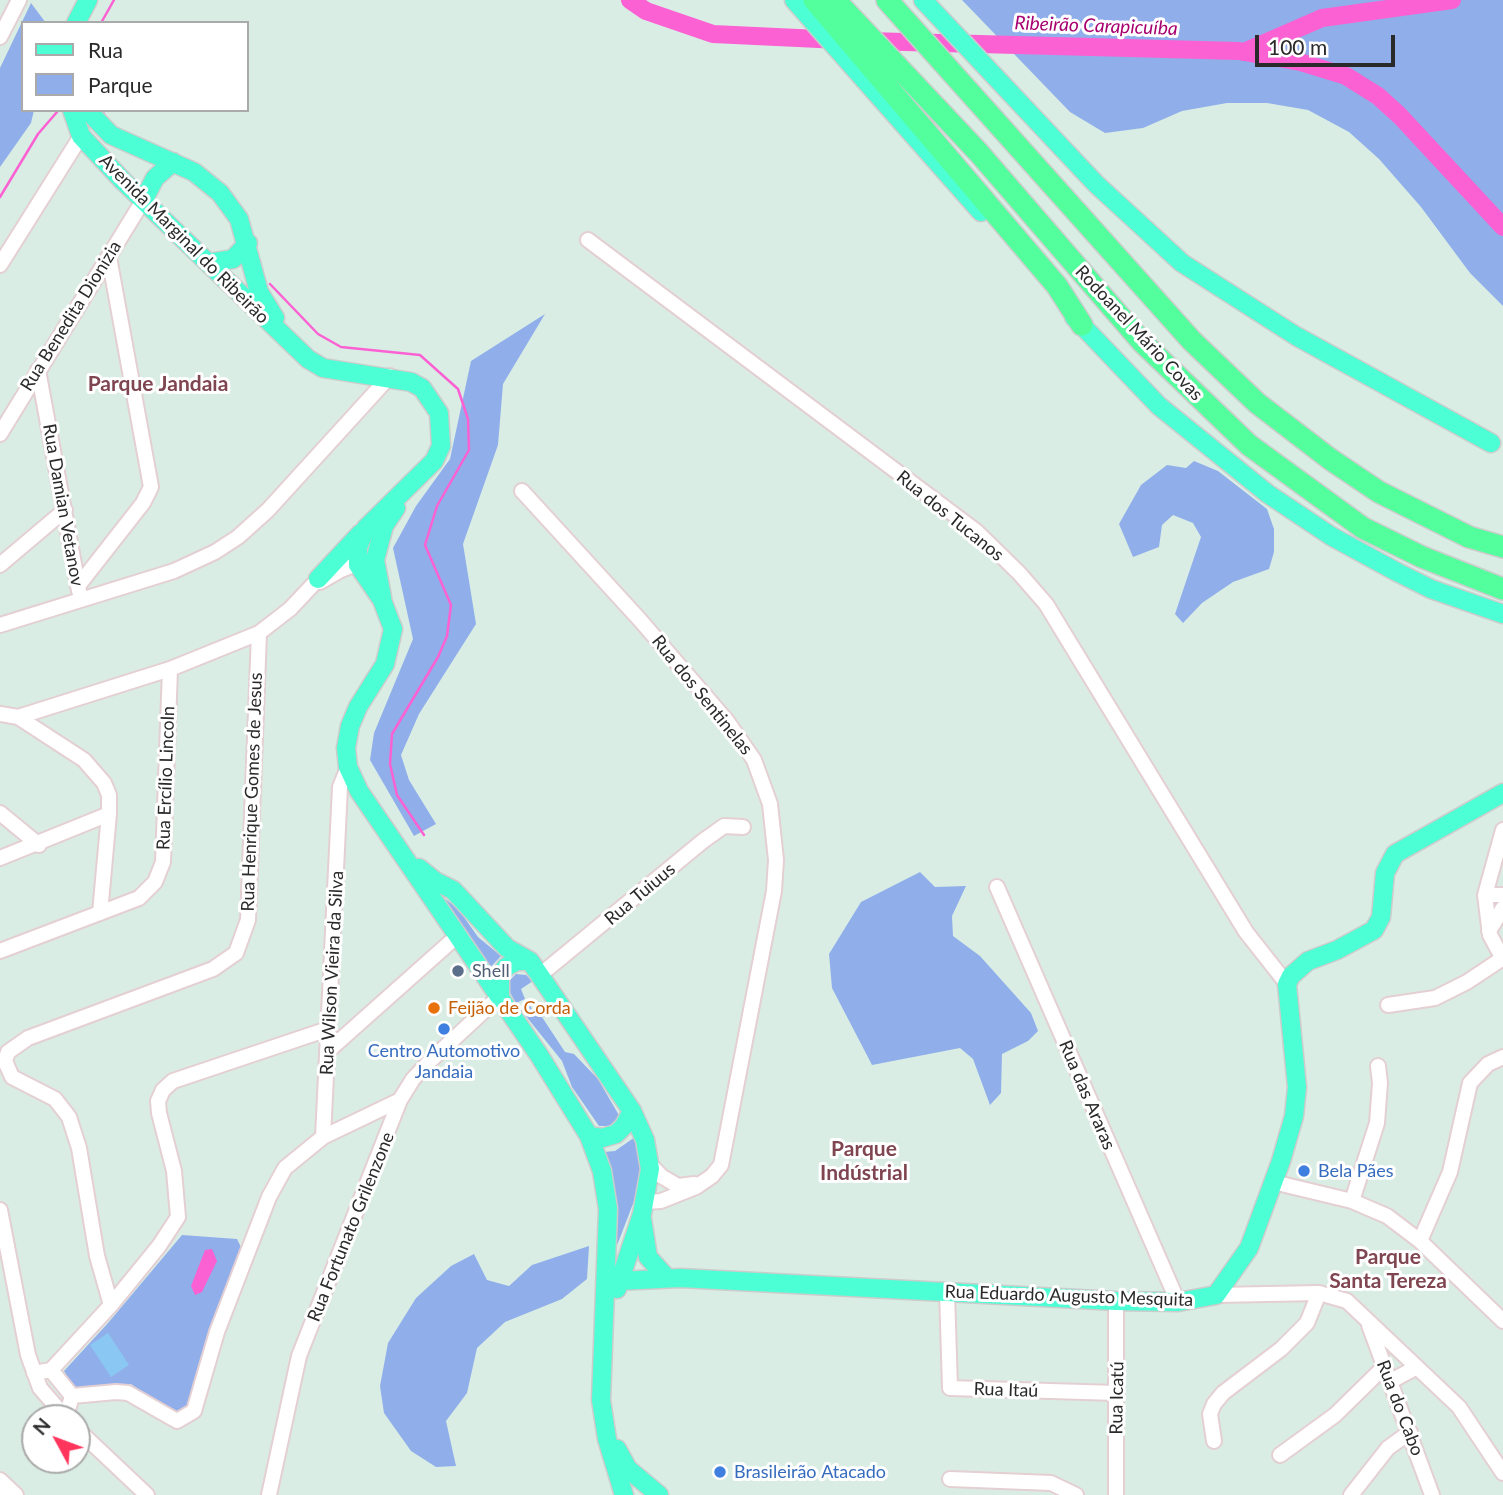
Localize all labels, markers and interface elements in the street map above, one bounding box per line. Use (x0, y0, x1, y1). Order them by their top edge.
water label: Ribeirão Carapicuíba (1014, 12, 1178, 40)
legend (21, 21, 248, 112)
scale bar (1258, 21, 1398, 65)
text: 100 m (1268, 34, 1327, 59)
text: Rua (88, 37, 123, 62)
text: Parque (88, 72, 153, 97)
street label: Avenida Marginal do Ribeirão (95, 150, 273, 328)
street label: Rua Benedita Dionizia (16, 237, 126, 395)
street label: Rodoanel Mário Covas (1071, 261, 1207, 405)
district label: Parque Jandaia (88, 371, 228, 397)
street label: Rua Damian Vetanov (38, 422, 88, 588)
street label: Rua dos Tucanos (892, 466, 1008, 566)
street label: Rua dos Sentinelas (647, 631, 757, 759)
street label: Rua Henrique Gomes de Jesus (237, 672, 267, 912)
street label: Rua Ercílio Lincoln (153, 706, 179, 850)
street label: Rua Tuiuus (600, 858, 680, 930)
street label: Rua Wilson Vieira da Silva (316, 870, 348, 1076)
place label: Shell (472, 960, 510, 982)
marker: Shell (450, 963, 466, 979)
place label: Feijão de Corda (448, 997, 571, 1019)
marker: Feijão de Corda (426, 1000, 442, 1016)
marker: Centro Automotivo Jandaia (436, 1021, 452, 1037)
street label: Rua das Araras (1054, 1037, 1120, 1153)
place label: Centro Automotivo Jandaia (368, 1040, 520, 1082)
street label: Rua Fortunato Grilenzone (303, 1129, 399, 1325)
district label: Parque Indústrial (820, 1136, 908, 1186)
place label: Bela Pães (1318, 1160, 1394, 1182)
marker: Bela Pães (1296, 1163, 1312, 1179)
district label: Parque Santa Tereza (1329, 1244, 1447, 1294)
street label: Rua Eduardo Augusto Mesquita (944, 1281, 1194, 1311)
street label: Rua do Cabo (1372, 1357, 1428, 1459)
street label: Rua Icatú (1106, 1361, 1128, 1435)
street label: Rua Itaú (973, 1378, 1039, 1402)
north arrow (21, 1404, 91, 1474)
text: N (28, 1413, 55, 1439)
place label: Brasileirão Atacado (734, 1461, 886, 1483)
marker: Brasileirão Atacado (712, 1464, 728, 1480)

